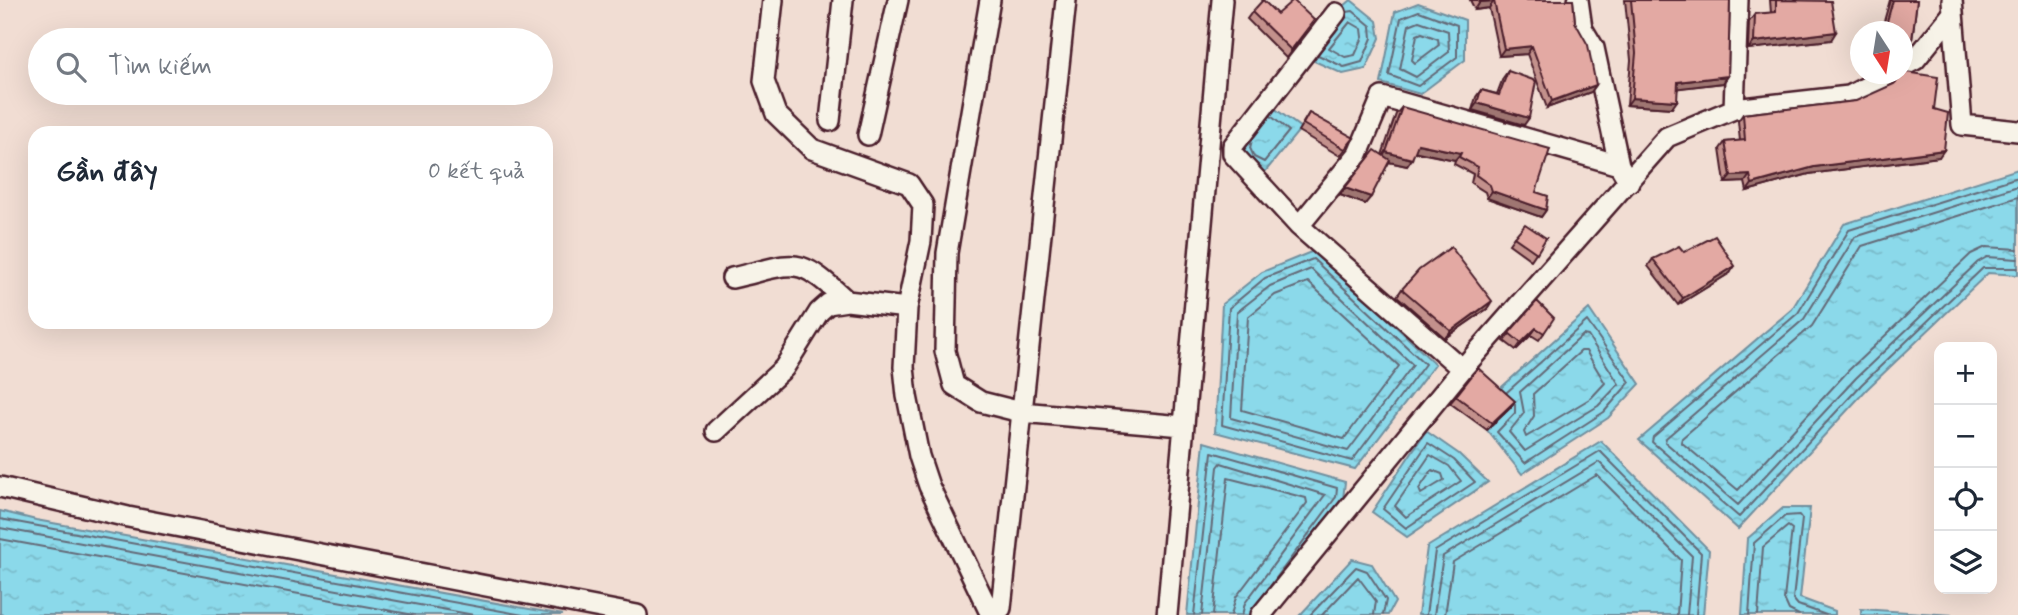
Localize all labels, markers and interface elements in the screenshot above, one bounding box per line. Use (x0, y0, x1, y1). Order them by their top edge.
north arrow (1850, 21, 1913, 84)
search box (28, 28, 553, 105)
icon: search (52, 48, 90, 86)
text: Tìm kiếm (108, 50, 212, 84)
text: Gần đây (56, 152, 158, 191)
text: 0 kết quả (428, 157, 525, 187)
map controls (1934, 342, 1997, 594)
button: + (1934, 342, 1997, 405)
button: − (1934, 405, 1997, 468)
button: locate (1934, 468, 1997, 531)
button: layers (1934, 531, 1997, 594)

